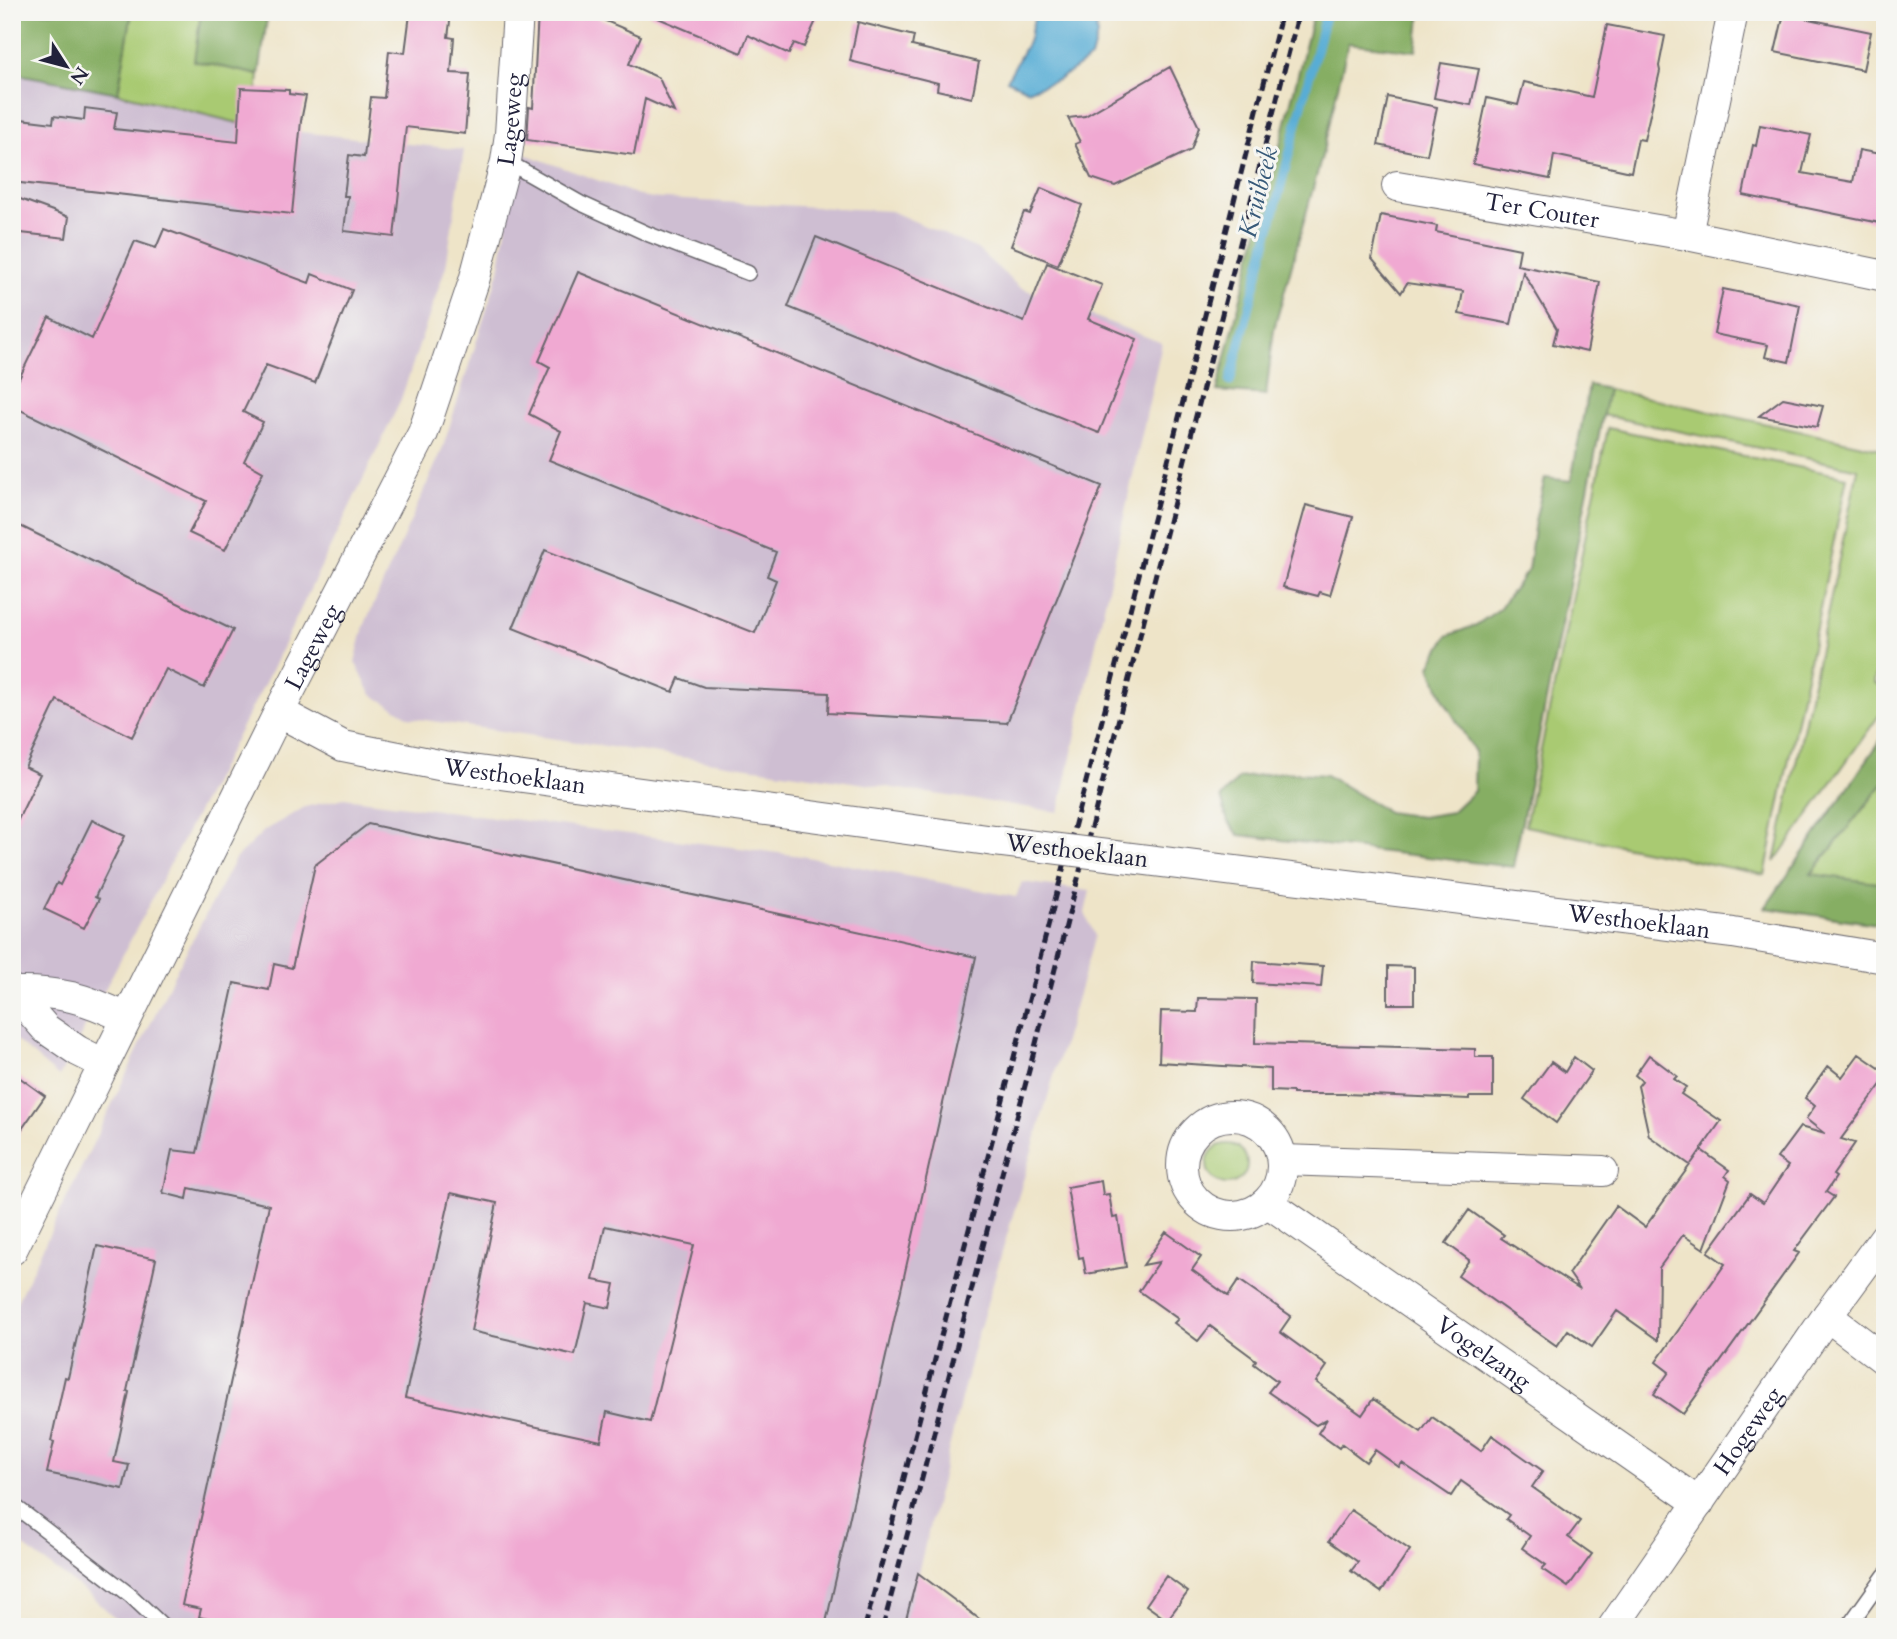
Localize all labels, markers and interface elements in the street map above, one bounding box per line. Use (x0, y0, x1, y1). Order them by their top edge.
north arrow (32, 32, 102, 102)
text: N (63, 61, 94, 90)
street label: Lageweg (489, 71, 530, 168)
water label: Kruibeek (1230, 143, 1286, 241)
street label: Ter Couter (1482, 185, 1602, 236)
street label: Lageweg (277, 597, 349, 696)
street label: Westhoeklaan (441, 750, 589, 802)
street label: Westhoeklaan (1003, 826, 1151, 876)
street label: Westhoeklaan (1565, 896, 1713, 947)
street label: Vogelzang (1429, 1308, 1538, 1398)
street label: Hogeweg (1706, 1380, 1790, 1482)

